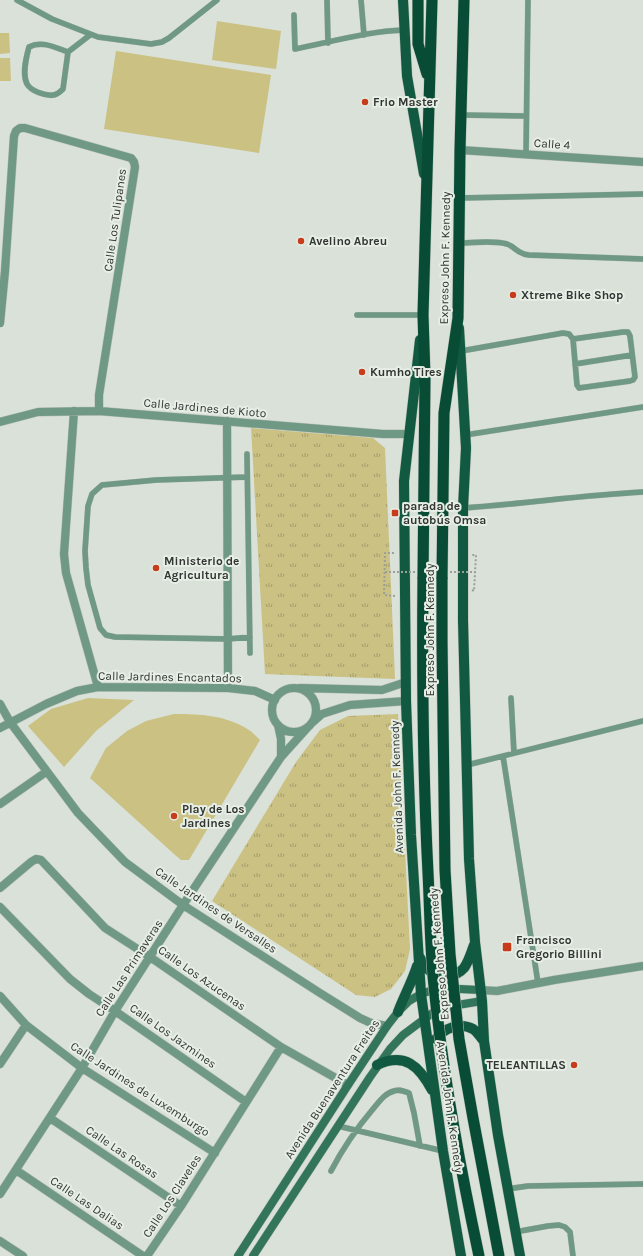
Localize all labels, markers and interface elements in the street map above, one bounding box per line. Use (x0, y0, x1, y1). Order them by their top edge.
place label: Frio Master (373, 95, 438, 109)
marker: Frio Master (360, 97, 370, 107)
street label: Calle 4 (533, 136, 571, 152)
street label: Calle Los Tulipanes (101, 168, 129, 272)
street label: Expreso John F. Kennedy (437, 191, 453, 325)
place label: Avelino Abreu (309, 234, 387, 248)
marker: Avelino Abreu (296, 236, 306, 246)
place label: Xtreme Bike Shop (521, 288, 623, 302)
marker: Xtreme Bike Shop (508, 290, 518, 300)
place label: Kumho Tires (370, 365, 442, 379)
marker: Kumho Tires (357, 367, 367, 377)
street label: Calle Jardines de Kioto (143, 396, 267, 420)
place label: parada de autobús Omsa (403, 499, 486, 527)
marker: parada de autobús Omsa (390, 508, 400, 518)
place label: Ministerio de Agricultura (164, 554, 239, 582)
marker: Ministerio de Agricultura (151, 563, 161, 573)
street label: Expreso John F. Kennedy (423, 563, 437, 696)
street label: Calle Jardines Encantados (98, 669, 242, 685)
street label: Avenida John F. Kennedy (388, 720, 406, 854)
place label: Play de Los Jardines (182, 802, 245, 830)
marker: Play de Los Jardines (169, 811, 179, 821)
street label: Calle Jardines de Versalles (152, 864, 280, 956)
street label: Expreso John F. Kennedy (426, 887, 452, 1021)
street label: Calle Las Primaveras (92, 917, 166, 1019)
place label: Francisco Gregorio Billini (516, 933, 602, 961)
marker: Francisco Gregorio Billini (501, 941, 513, 953)
street label: Calle Los Azucenas (156, 943, 248, 1013)
street label: Calle Los Jazmines (127, 1001, 219, 1071)
street label: Avenida Buenaventura Freites (282, 1017, 382, 1161)
street label: Calle Jardines de Luxemburgo (68, 1039, 212, 1139)
street label: Avenida John F. Kennedy (434, 1040, 466, 1174)
place label: TELEANTILLAS (486, 1058, 566, 1072)
marker: TELEANTILLAS (569, 1060, 579, 1070)
street label: Calle Las Rosas (83, 1123, 161, 1181)
street label: Calle Los Claveles (140, 1152, 204, 1240)
street label: Calle Las Dalias (48, 1173, 126, 1233)

